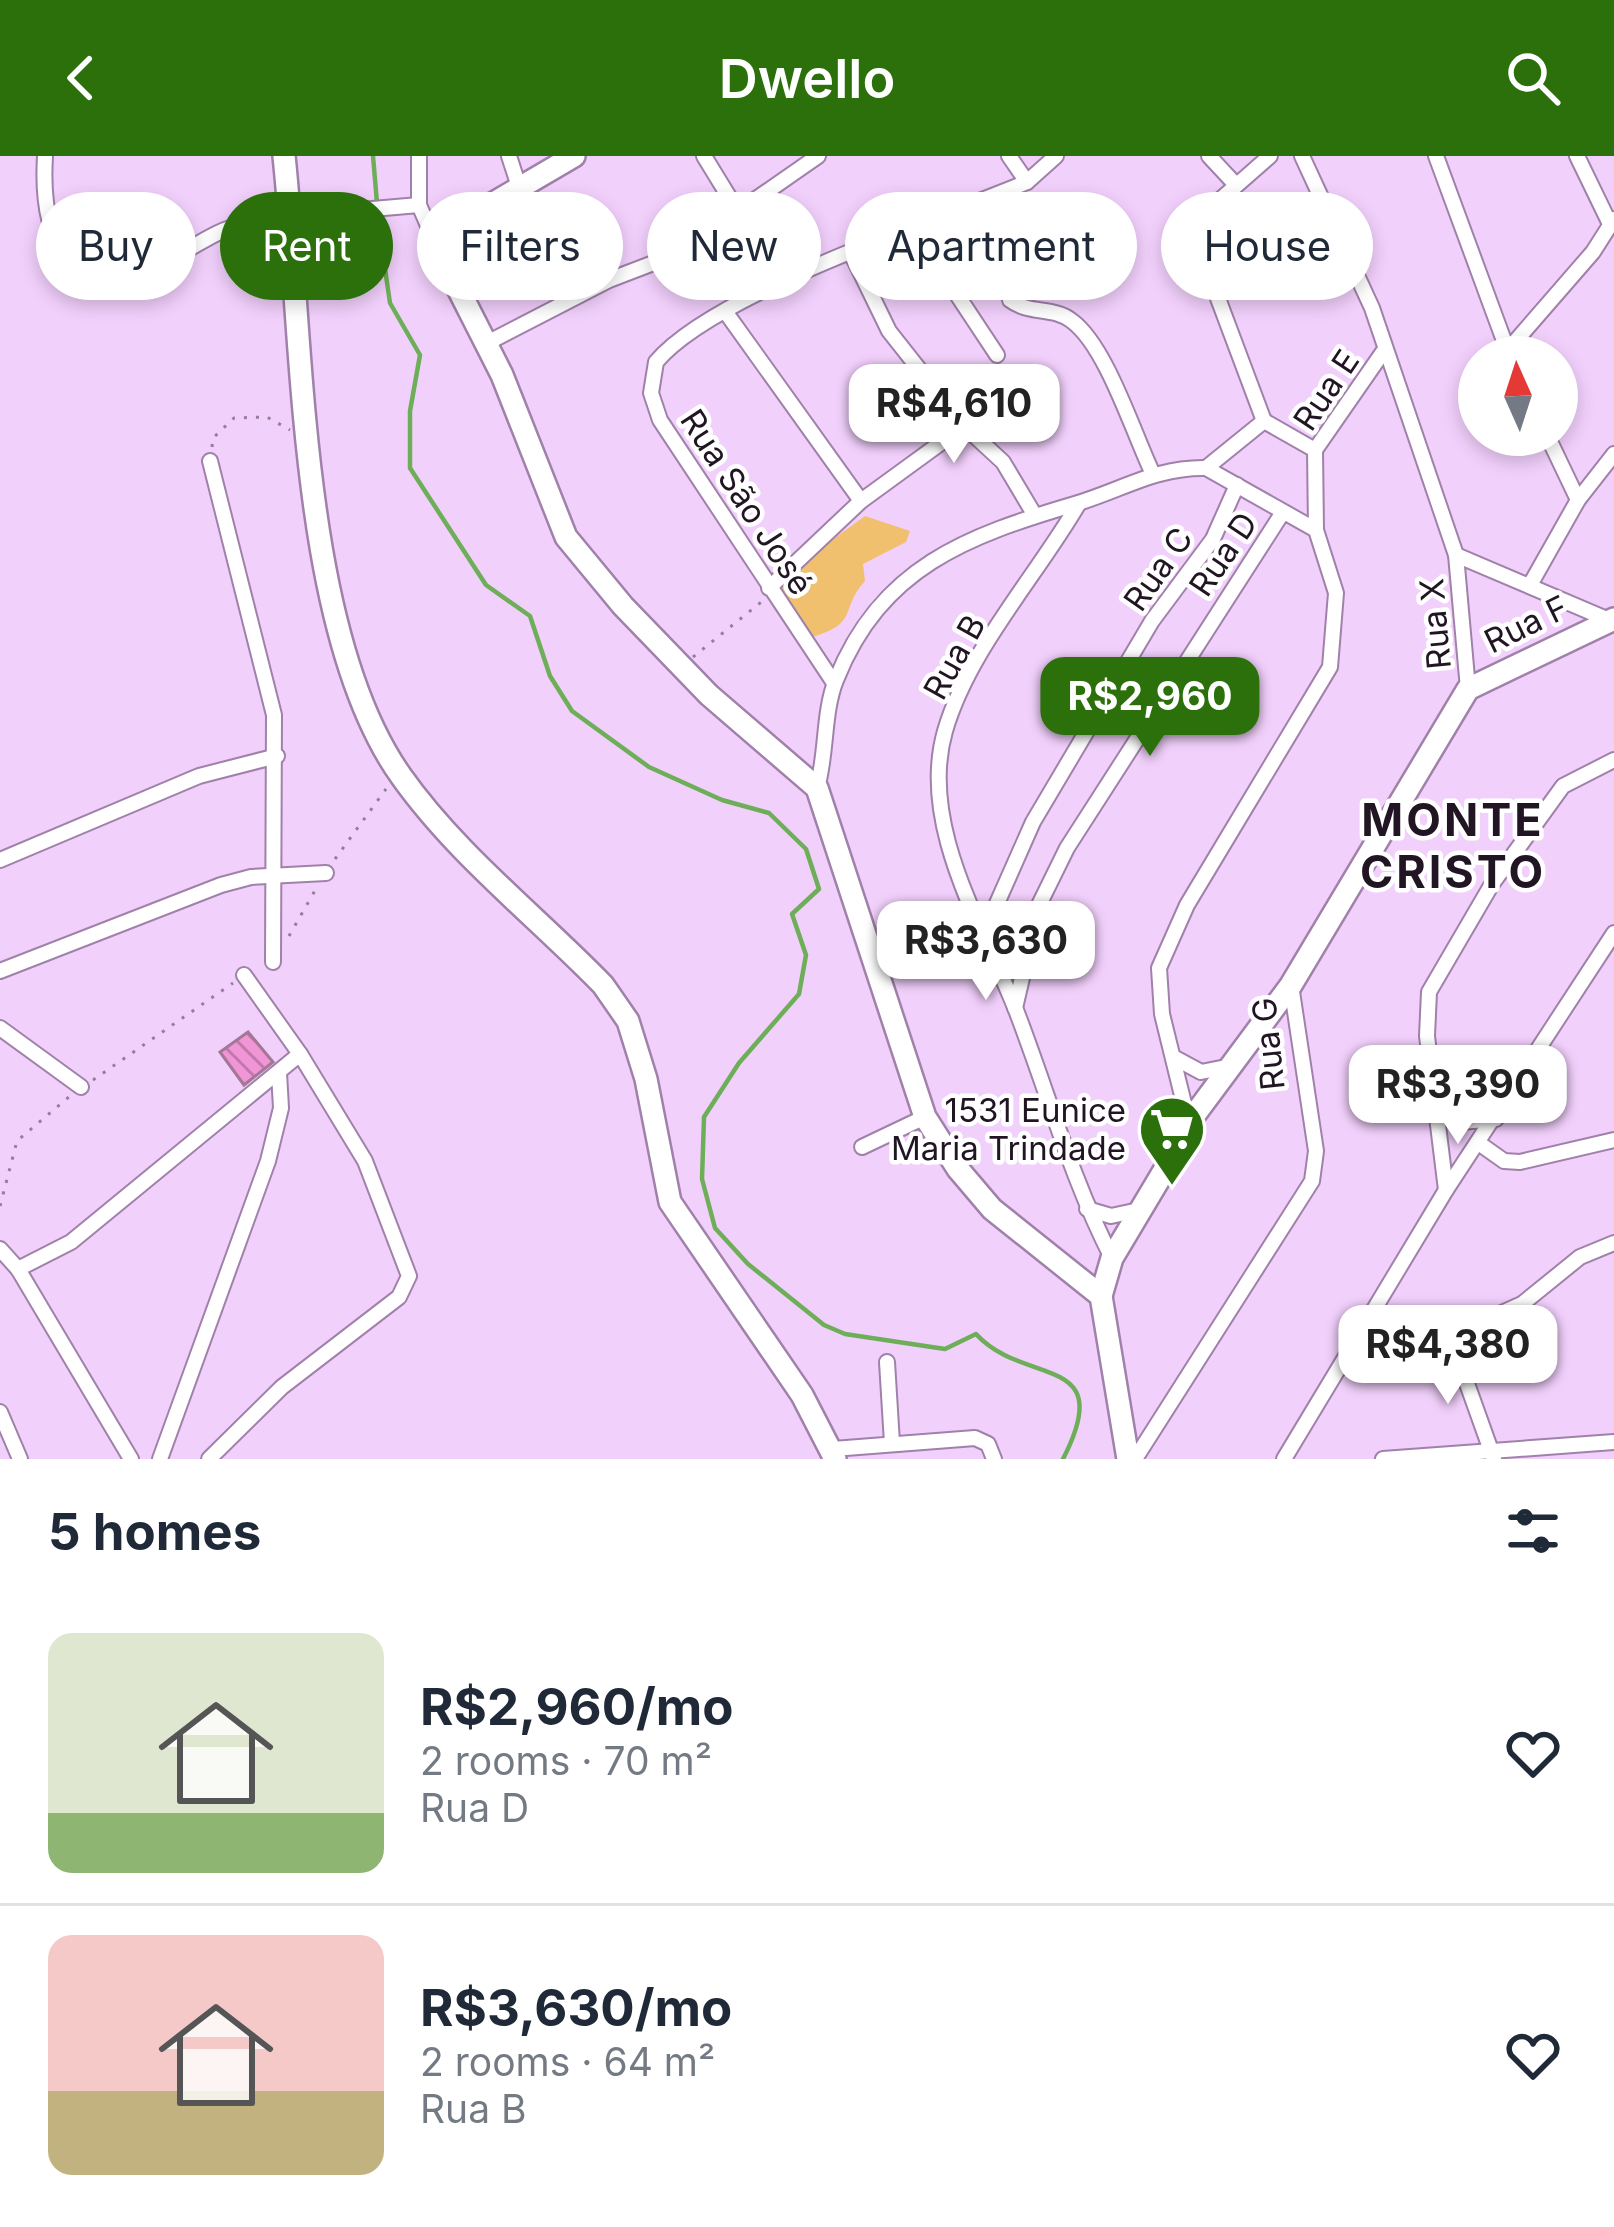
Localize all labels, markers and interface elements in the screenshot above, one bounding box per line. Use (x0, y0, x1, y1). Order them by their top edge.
icon: back (48, 45, 114, 111)
icon: search (1500, 45, 1566, 111)
text: Dwello (719, 46, 895, 111)
chip: Buy (36, 192, 196, 300)
chip: Rent (220, 192, 393, 300)
chip: Filters (417, 192, 623, 300)
chip: New (647, 192, 821, 300)
chip: Apartment (845, 192, 1137, 300)
chip: House (1161, 192, 1373, 300)
north arrow (1458, 336, 1578, 456)
map controls (1458, 336, 1578, 456)
street label: Rua E (1285, 342, 1367, 438)
pin: R$4,610 (843, 364, 1065, 466)
text: R$4,610 (876, 379, 1032, 426)
street label: Rua São José (672, 402, 822, 602)
street label: Rua D (1181, 505, 1265, 603)
street label: Rua C (1115, 520, 1201, 618)
street label: Rua X (1411, 577, 1459, 671)
street label: Rua F (1478, 587, 1574, 661)
street label: Rua B (915, 608, 993, 706)
pin: R$2,960 (1039, 657, 1261, 759)
text: R$2,960 (1067, 672, 1233, 719)
district label: MONTE CRISTO (1360, 792, 1546, 899)
pin: R$3,630 (875, 901, 1097, 1003)
text: R$3,630 (904, 916, 1068, 963)
street label: Rua G (1243, 996, 1293, 1092)
pin: R$3,390 (1347, 1045, 1569, 1147)
text: R$3,390 (1376, 1060, 1540, 1107)
place label: 1531 Eunice Maria Trindade (891, 1090, 1126, 1168)
supermarket icon: 1531 Eunice Maria Trindade (1137, 1094, 1207, 1188)
pin: R$4,380 (1337, 1305, 1559, 1407)
text: R$4,380 (1365, 1320, 1531, 1367)
icon: filters (1500, 1498, 1566, 1564)
text: 5 homes (48, 1501, 261, 1562)
text: R$2,960/mo (420, 1676, 734, 1737)
icon: home (144, 1681, 288, 1825)
icon: heart (1500, 1720, 1566, 1786)
text: 2 rooms · 70 m² (420, 1737, 712, 1784)
text: Rua D (420, 1784, 529, 1831)
text: R$3,630/mo (420, 1977, 732, 2038)
icon: home (144, 1983, 288, 2127)
icon: heart (1500, 2022, 1566, 2088)
text: 2 rooms · 64 m² (420, 2038, 715, 2085)
text: Rua B (420, 2085, 527, 2132)

